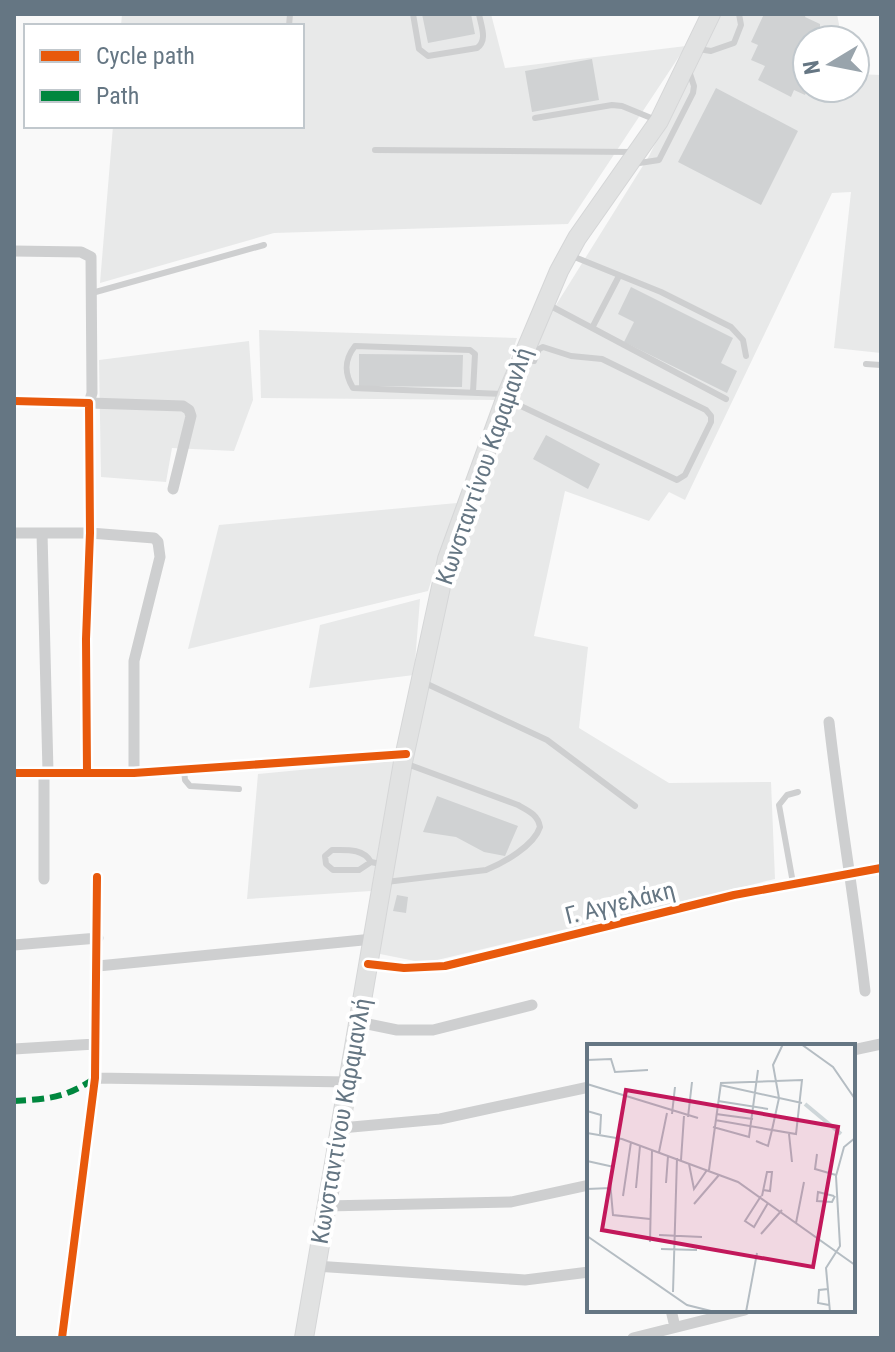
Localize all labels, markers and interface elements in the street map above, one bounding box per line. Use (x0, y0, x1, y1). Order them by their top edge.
legend (24, 24, 304, 128)
north arrow (791, 24, 871, 104)
text: Cycle path (96, 42, 195, 70)
text: N (798, 59, 825, 76)
text: Path (96, 82, 139, 110)
street label: Κωνσταντίνου Καραμανλή (430, 344, 538, 588)
street label: Γ. Αγγελάκη (562, 876, 678, 930)
street label: Κωνσταντίνου Καραμανλή (306, 996, 376, 1246)
inset map (587, 1044, 855, 1312)

